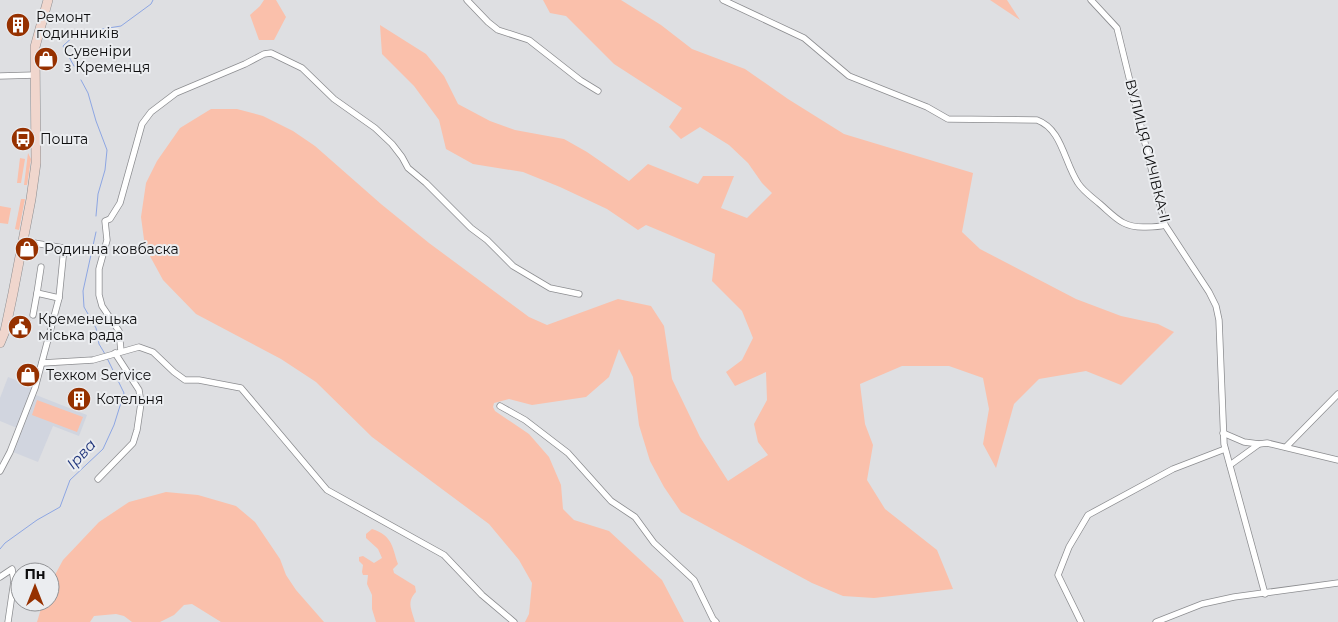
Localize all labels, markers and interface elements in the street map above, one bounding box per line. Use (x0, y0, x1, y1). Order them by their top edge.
place label: Ремонт годинників (36, 8, 119, 42)
building icon: Ремонт годинників (5, 12, 31, 38)
place label: Сувеніри з Кременця (64, 42, 150, 76)
shop icon: Сувеніри з Кременця (33, 46, 59, 72)
street label: ВУЛИЦЯ СИЧІВКА-II (1121, 77, 1175, 225)
bus stop icon: Пошта (10, 126, 36, 152)
place label: Пошта (40, 130, 88, 148)
shop icon: Родинна ковбаска (14, 236, 40, 262)
place label: Родинна ковбаска (44, 240, 179, 258)
place label: Кременецька міська рада (38, 310, 137, 344)
public building icon: Кременецька міська рада (7, 314, 33, 340)
shop icon: Техком Service (15, 362, 41, 388)
place label: Техком Service (46, 366, 151, 384)
building icon: Котельня (66, 386, 92, 412)
place label: Котельня (96, 390, 163, 408)
water label: Ірва (62, 435, 100, 473)
north arrow (10, 562, 60, 612)
text: Пн (24, 565, 46, 583)

